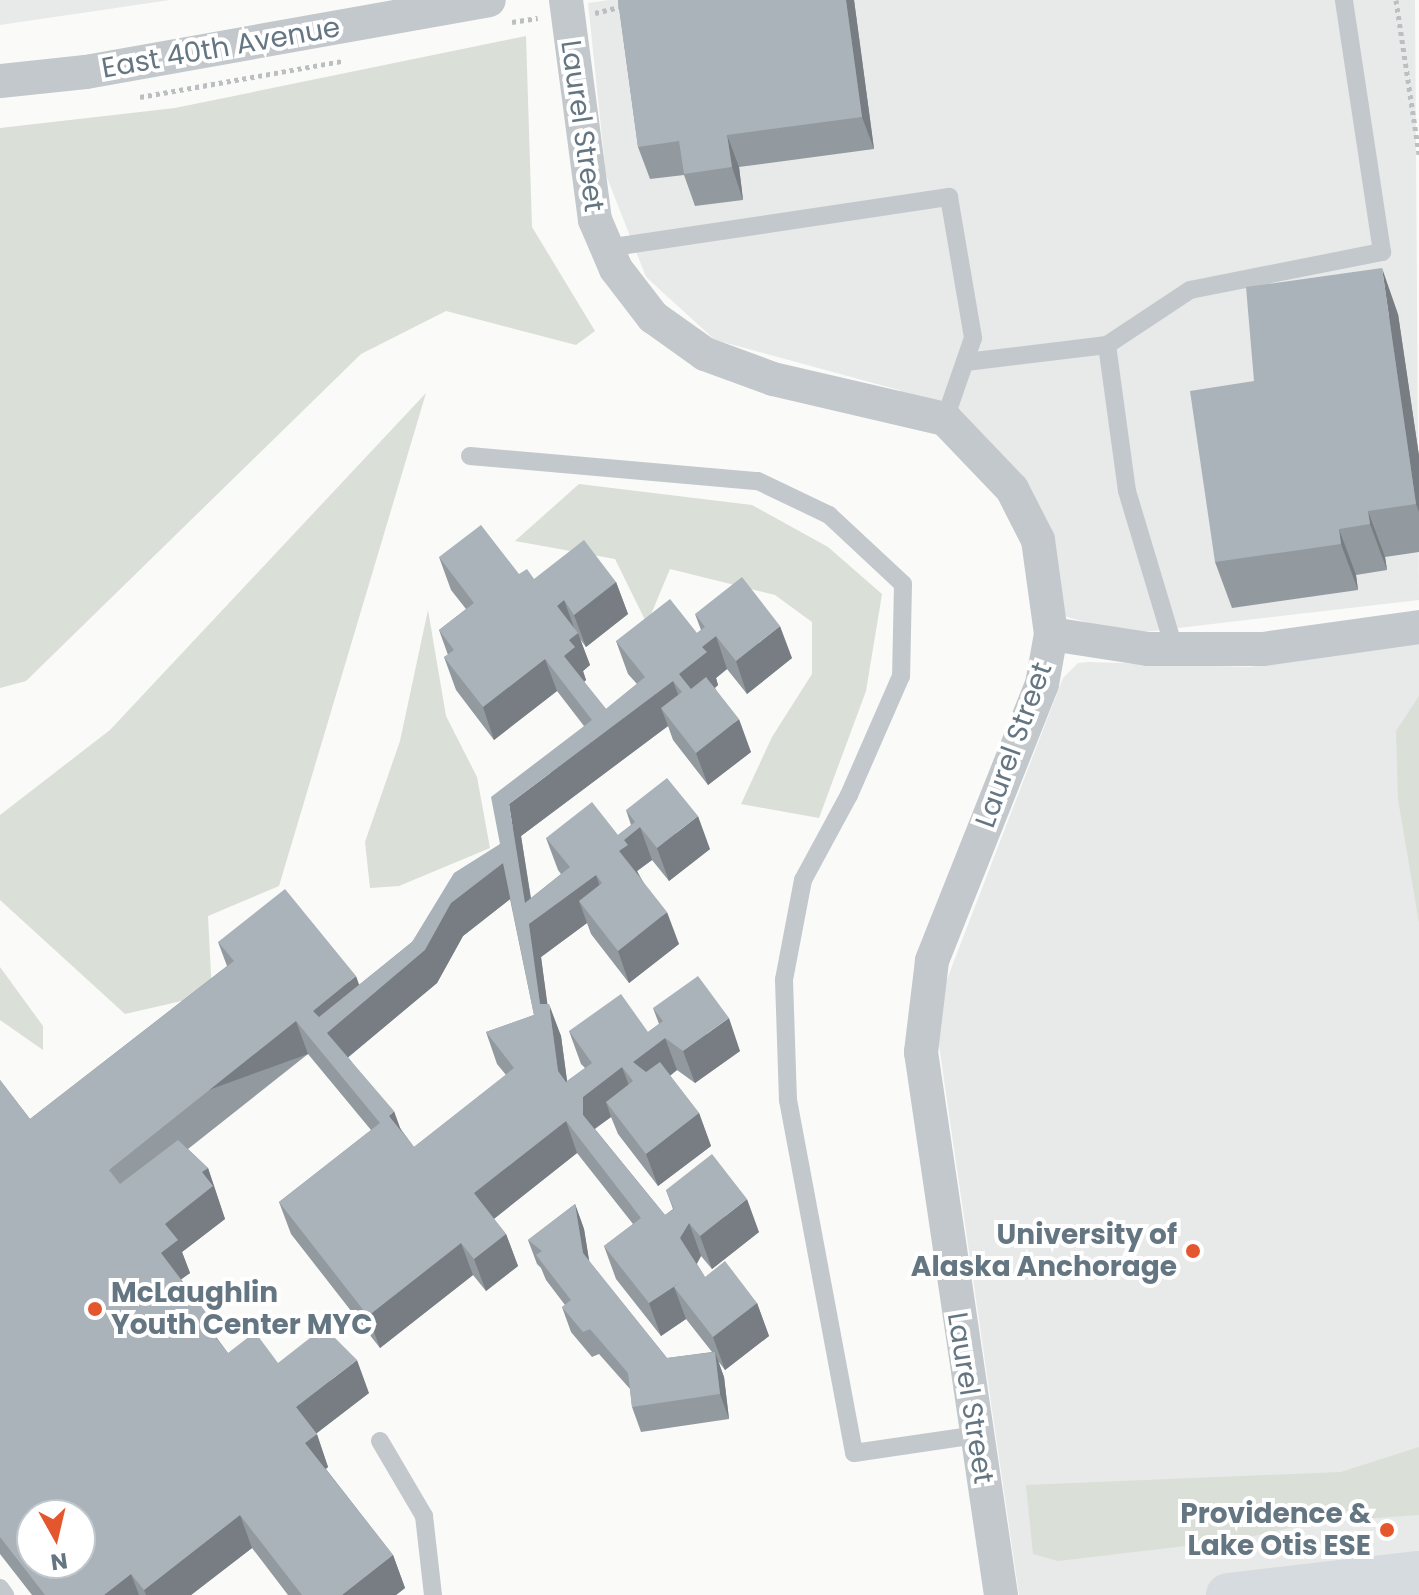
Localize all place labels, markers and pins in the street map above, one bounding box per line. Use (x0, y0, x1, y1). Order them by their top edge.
place label: University of Alaska Anchorage (911, 1218, 1177, 1284)
marker: University of Alaska Anchorage (1184, 1242, 1202, 1260)
place label: McLaughlin Youth Center MYC (111, 1276, 372, 1342)
marker: McLaughlin Youth Center MYC (86, 1300, 104, 1318)
place label: Providence & Lake Otis ESE (1180, 1497, 1371, 1563)
marker: Providence & Lake Otis ESE (1378, 1521, 1396, 1539)

